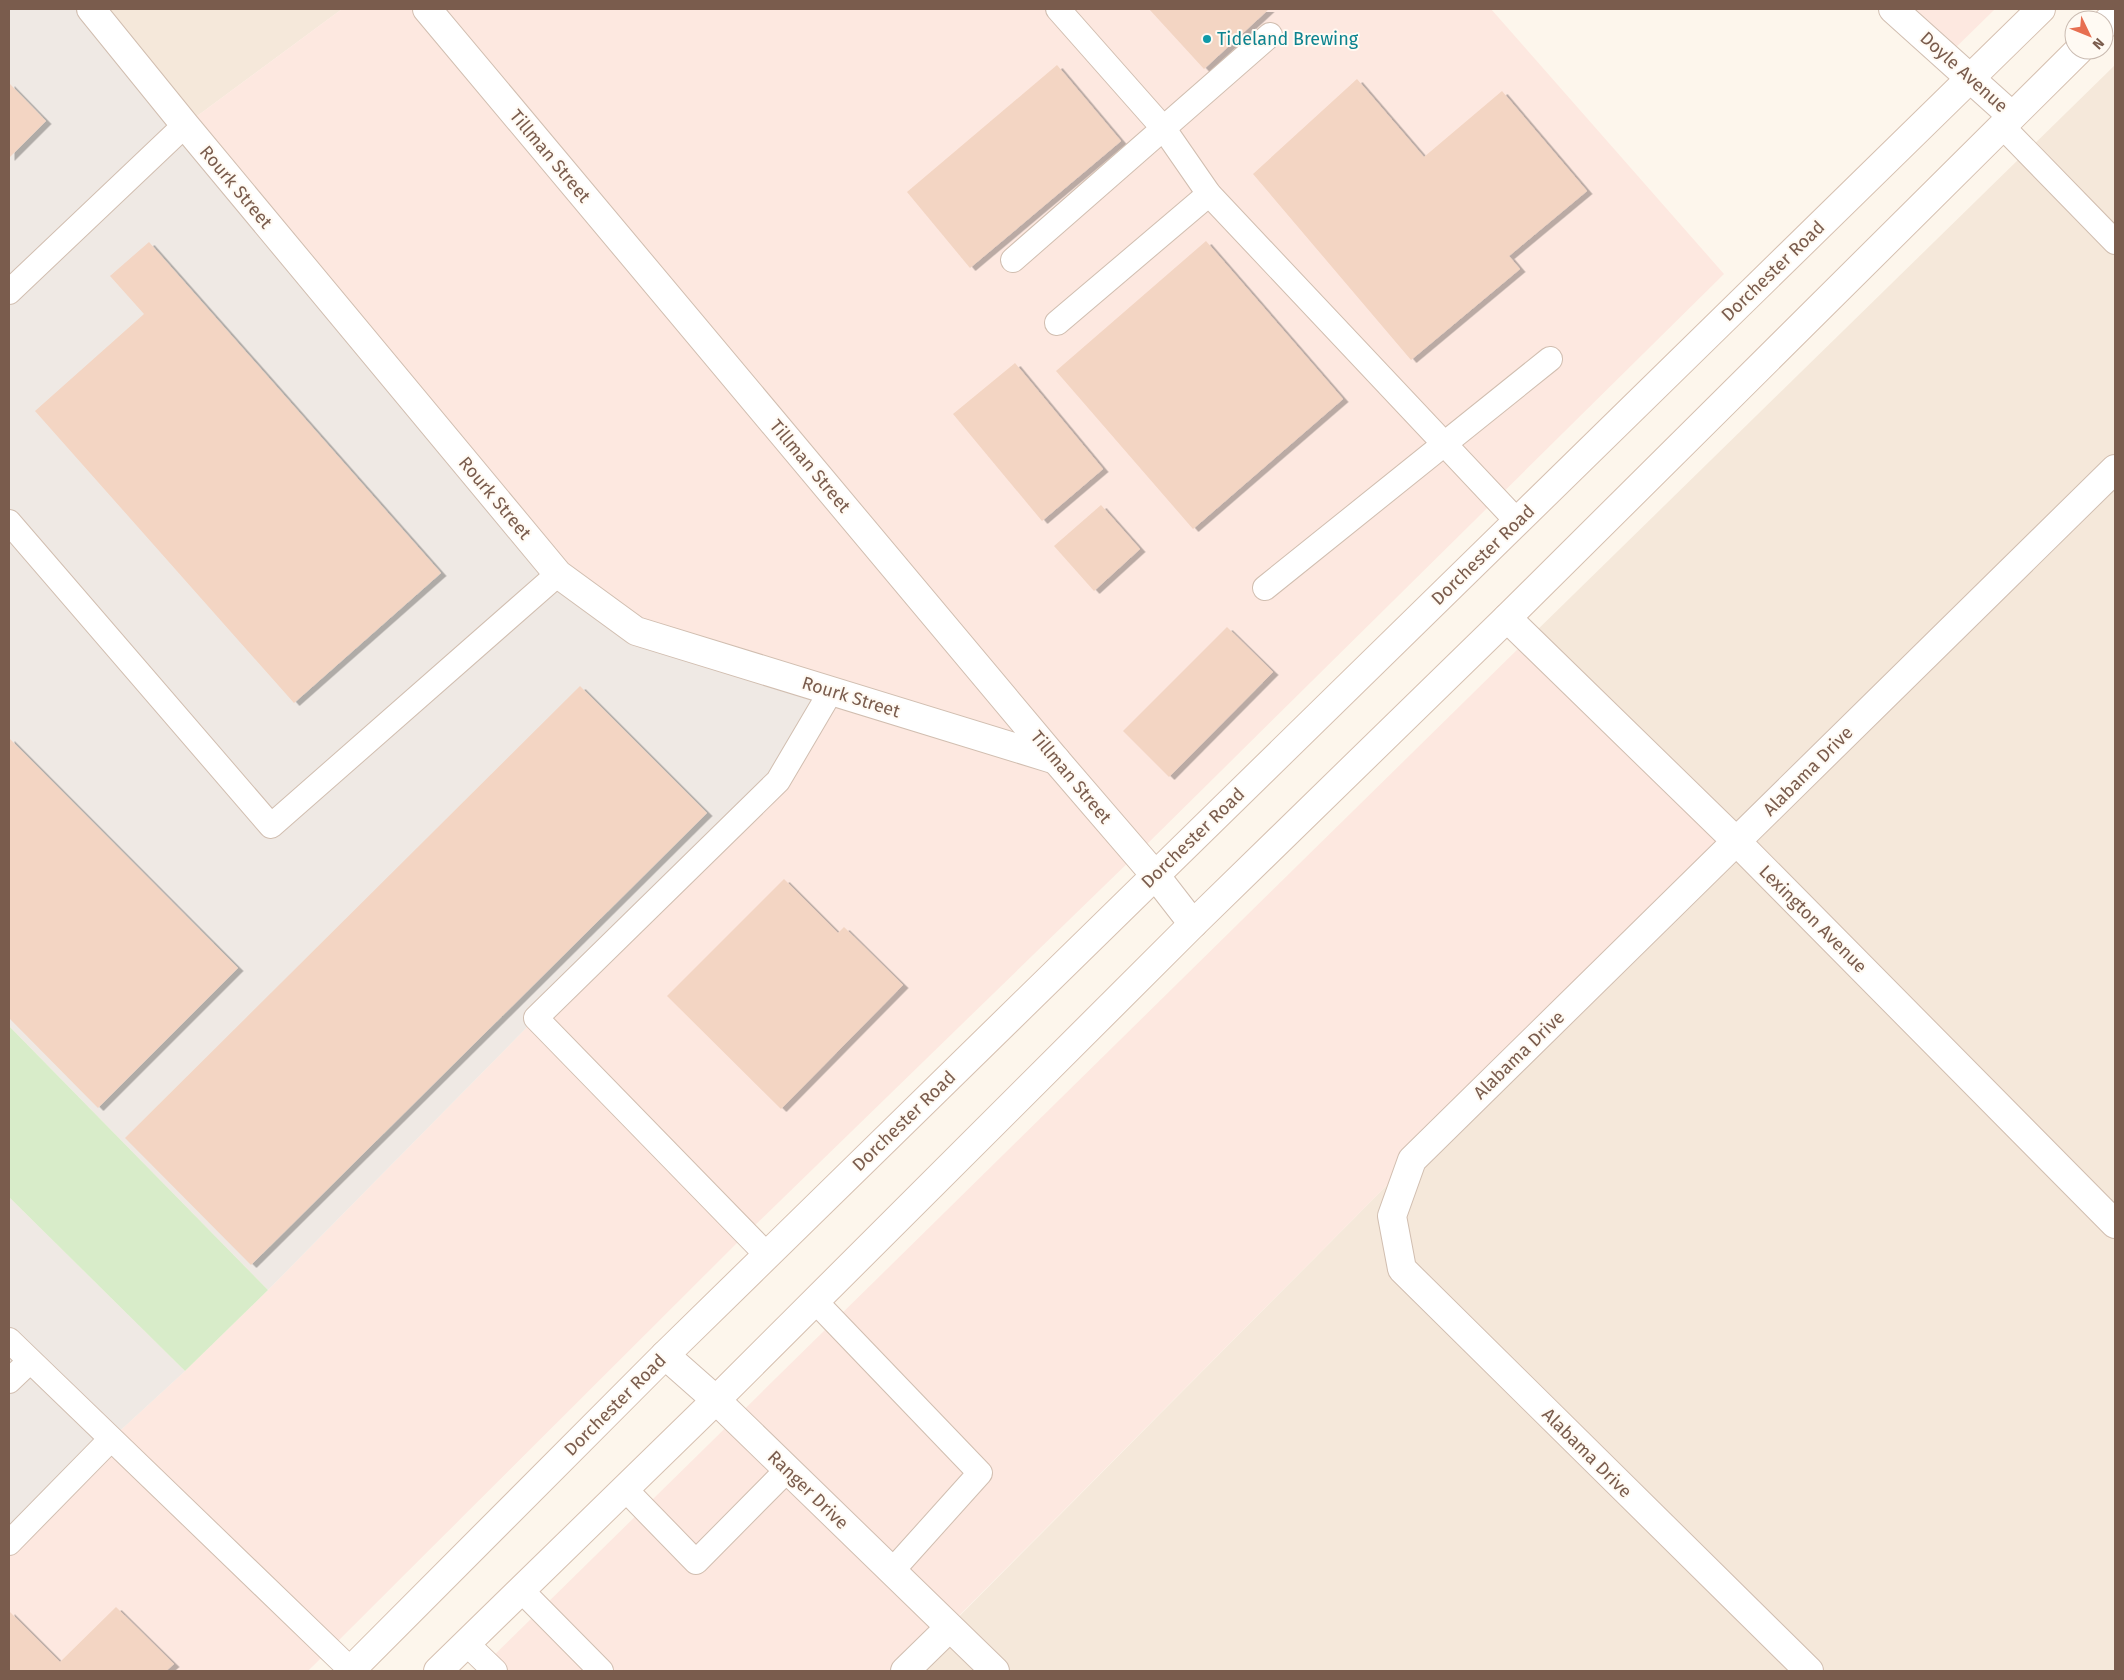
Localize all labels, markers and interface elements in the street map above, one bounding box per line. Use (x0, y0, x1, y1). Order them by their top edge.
north arrow (2064, 10, 2114, 60)
street label: Doyle Avenue (1916, 27, 2012, 117)
place label: Tideland Brewing (1217, 28, 1359, 50)
marker: Tideland Brewing (1201, 33, 1213, 45)
text: N (2089, 34, 2108, 53)
street label: Tillman Street (505, 105, 595, 207)
street label: Rourk Street (195, 141, 277, 233)
street label: Dorchester Road (1717, 216, 1829, 326)
street label: Tillman Street (765, 415, 855, 517)
street label: Rourk Street (454, 452, 536, 544)
street label: Dorchester Road (1427, 500, 1539, 610)
street label: Rourk Street (799, 672, 903, 722)
street label: Alabama Drive (1759, 722, 1857, 820)
street label: Tillman Street (1026, 726, 1116, 828)
street label: Dorchester Road (1137, 783, 1249, 893)
street label: Lexington Avenue (1754, 860, 1872, 978)
street label: Alabama Drive (1469, 1006, 1569, 1104)
street label: Dorchester Road (848, 1066, 960, 1176)
street label: Dorchester Road (559, 1349, 671, 1461)
street label: Alabama Drive (1538, 1404, 1636, 1502)
street label: Ranger Drive (763, 1446, 853, 1534)

